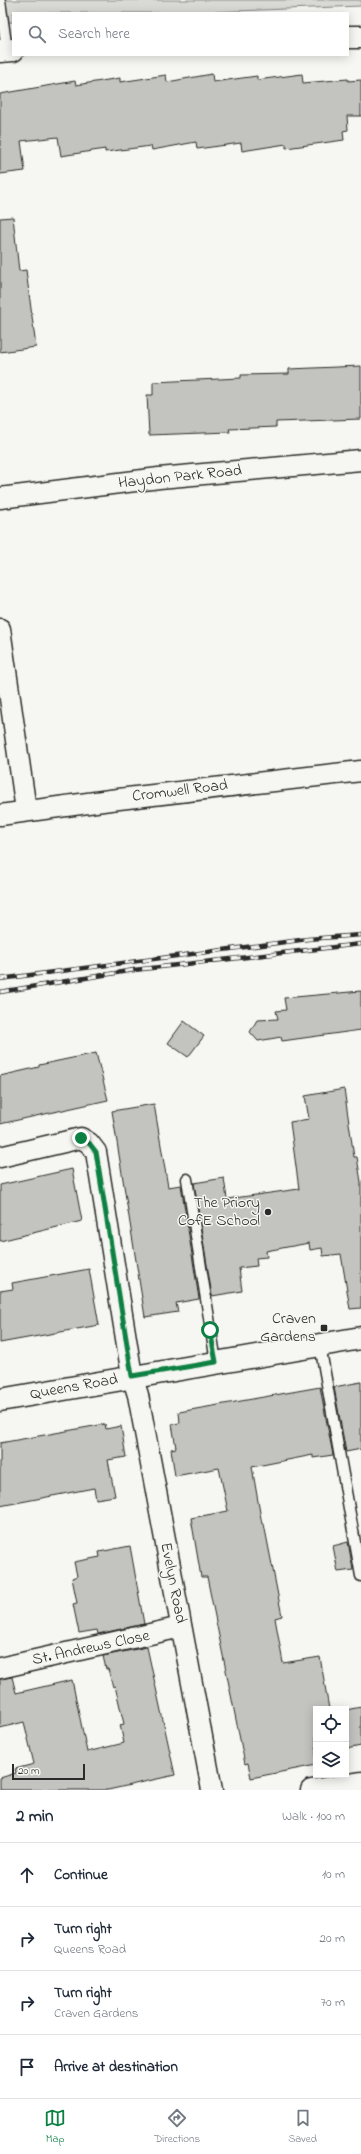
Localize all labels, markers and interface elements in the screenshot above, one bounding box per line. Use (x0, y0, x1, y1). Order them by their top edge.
search box (12, 12, 349, 56)
icon: search (26, 23, 48, 45)
text: Search here (58, 23, 130, 45)
street label: Haydon Park Road (117, 459, 243, 495)
street label: Cromwell Road (131, 773, 229, 809)
route end (72, 1129, 90, 1147)
place label: The Priory CofE School (178, 1191, 260, 1233)
marker: The Priory CofE School (263, 1207, 273, 1217)
place label: Craven Gardens (260, 1307, 316, 1349)
route start (201, 1321, 219, 1339)
marker: Craven Gardens (319, 1323, 329, 1333)
street label: Queens Road (28, 1367, 120, 1407)
street label: Evelyn Road (153, 1541, 193, 1625)
street label: St. Andrews Close (30, 1624, 153, 1672)
map controls (313, 1706, 349, 1778)
button: locate (313, 1706, 349, 1742)
button: layers (313, 1742, 349, 1778)
scale bar (12, 1762, 85, 1781)
text: 20 m (18, 1763, 40, 1779)
text: 2 min (16, 1804, 53, 1829)
text: Walk · 100 m (282, 1807, 345, 1826)
icon: ahead (16, 1864, 38, 1886)
text: Continue (54, 1864, 108, 1886)
text: 10 m (322, 1865, 345, 1884)
text: Turn right (54, 1918, 112, 1940)
icon: right (16, 1928, 38, 1950)
text: 20 m (320, 1929, 345, 1948)
text: Queens Road (54, 1940, 126, 1959)
text: Turn right (54, 1982, 112, 2004)
icon: right (16, 1992, 38, 2014)
text: 70 m (321, 1993, 345, 2012)
text: Craven Gardens (54, 2004, 138, 2023)
icon: arrive (16, 2056, 38, 2078)
text: Arrive at destination (54, 2056, 178, 2078)
tab: Map (44, 2107, 66, 2147)
tab: Directions (154, 2107, 200, 2147)
tab: Saved (288, 2107, 317, 2147)

